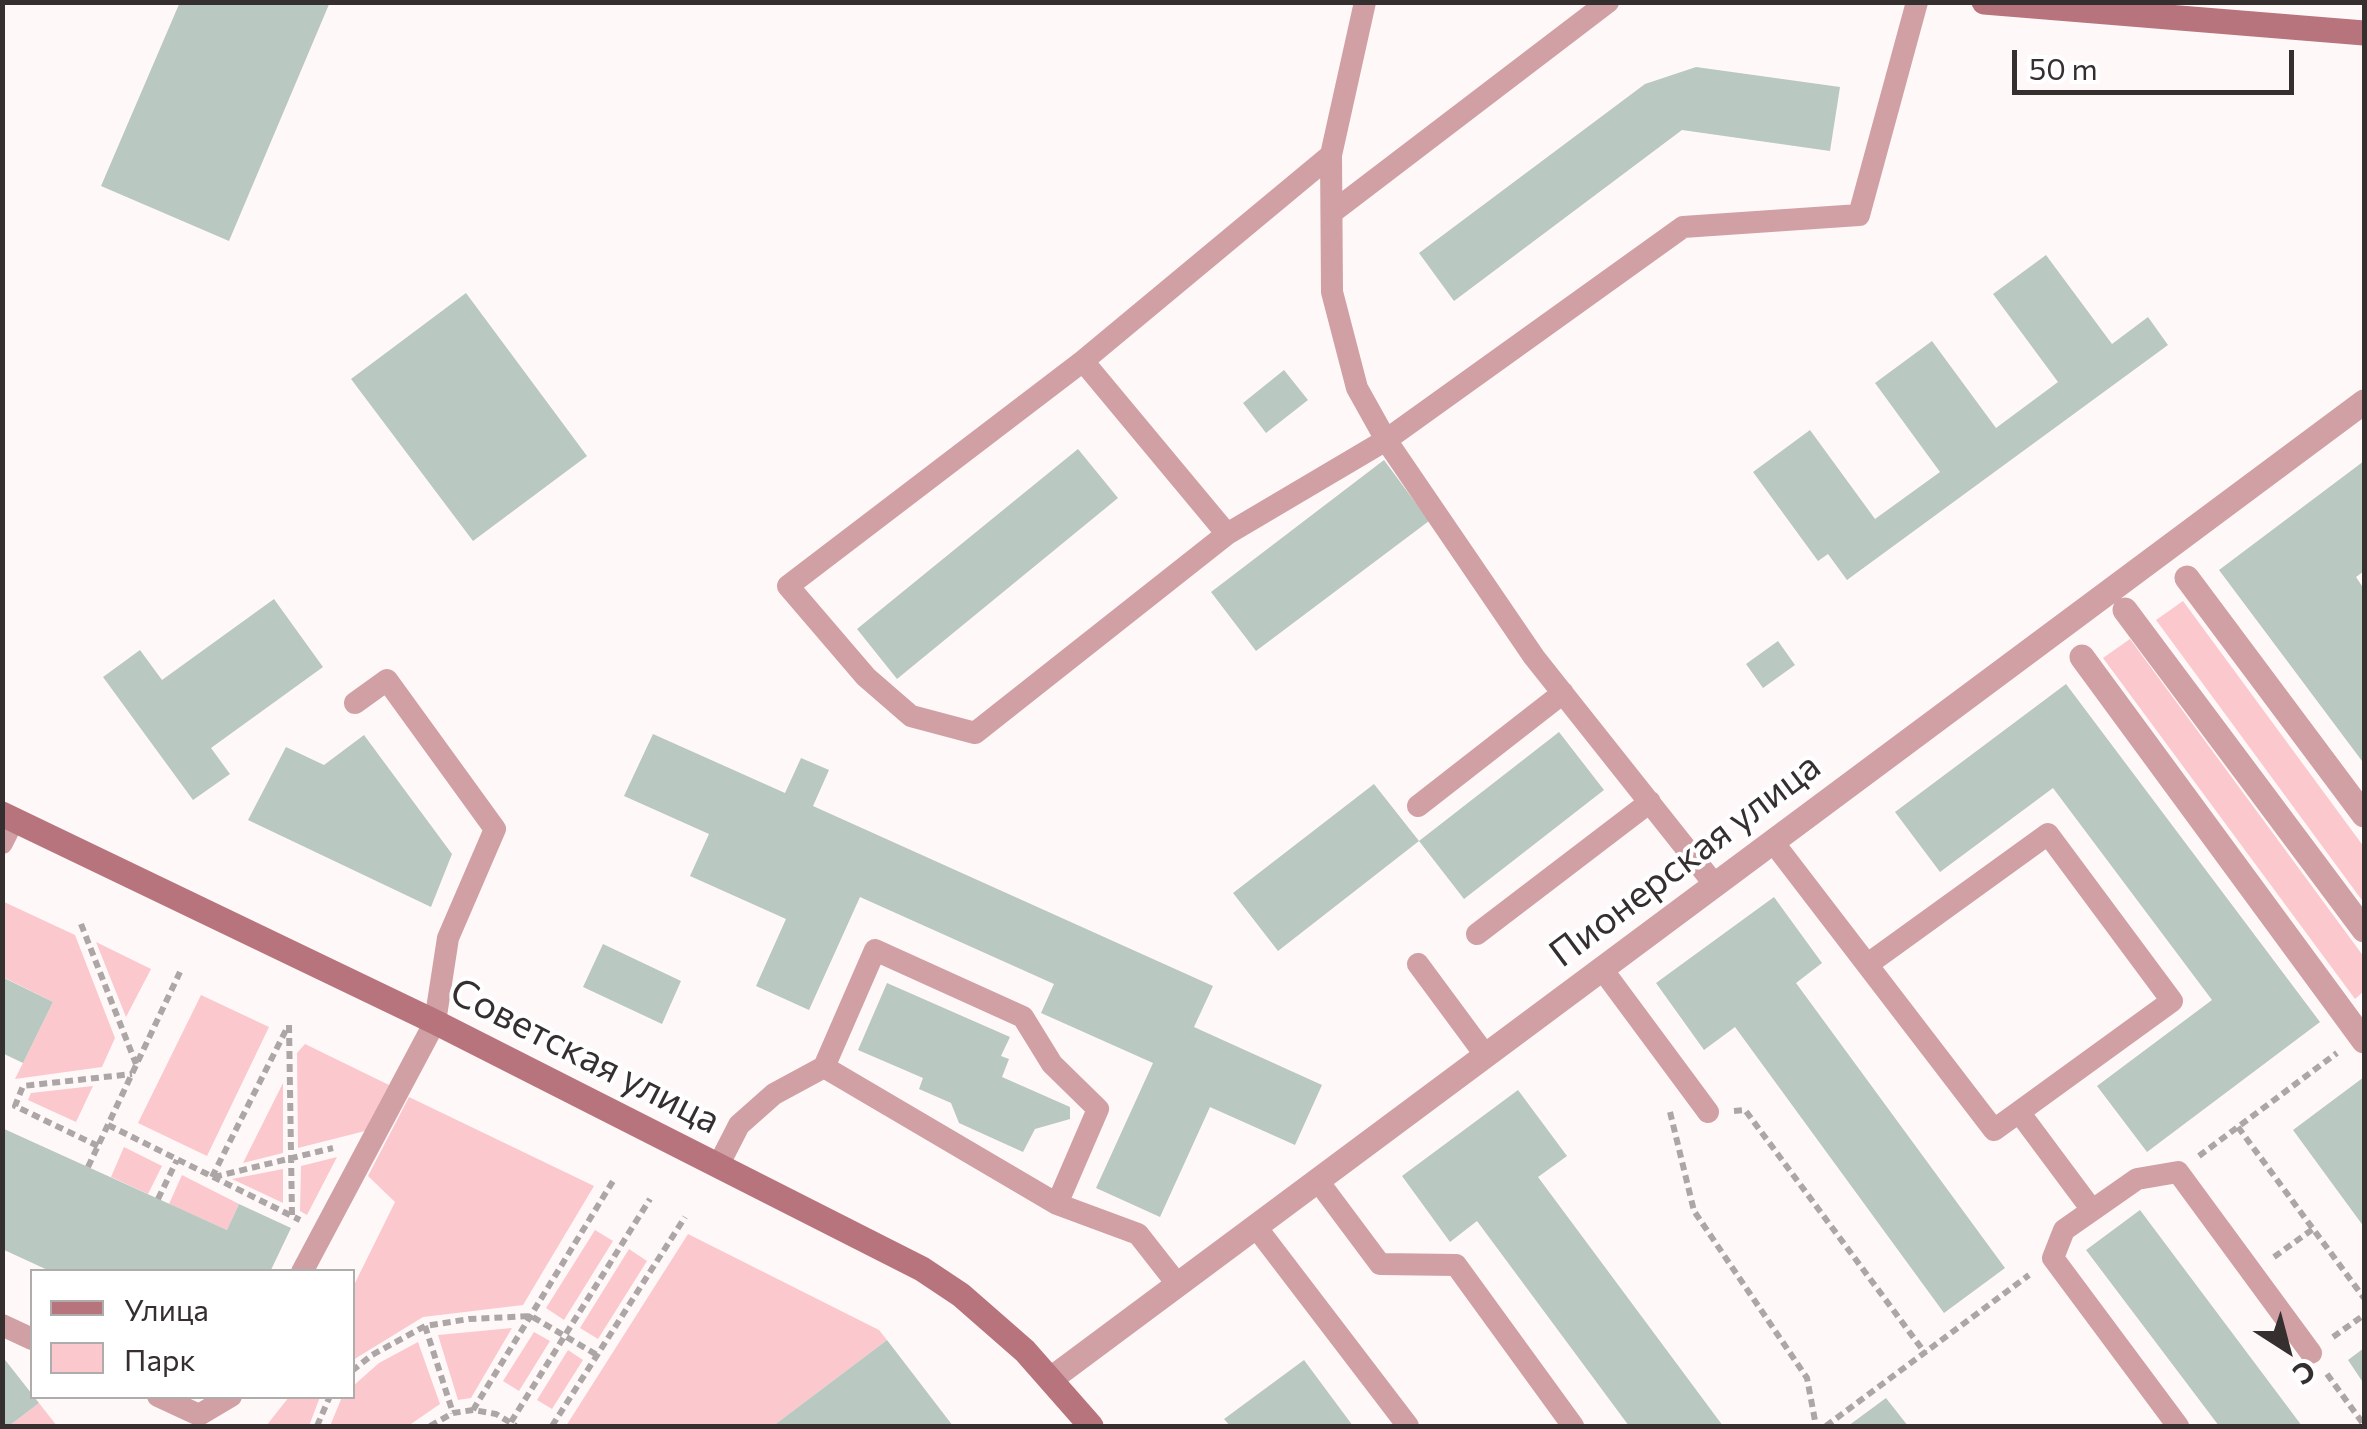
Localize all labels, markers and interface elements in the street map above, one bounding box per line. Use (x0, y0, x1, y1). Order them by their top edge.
scale bar (2017, 30, 2300, 92)
text: 50 m (2029, 49, 2098, 86)
street label: Пионерская улица (1541, 743, 1829, 977)
street label: Советская улица (443, 968, 727, 1144)
legend (30, 1269, 355, 1399)
text: Улица (124, 1290, 209, 1327)
north arrow (2237, 1299, 2337, 1399)
text: Парк (124, 1340, 196, 1377)
text: С (2287, 1354, 2322, 1393)

